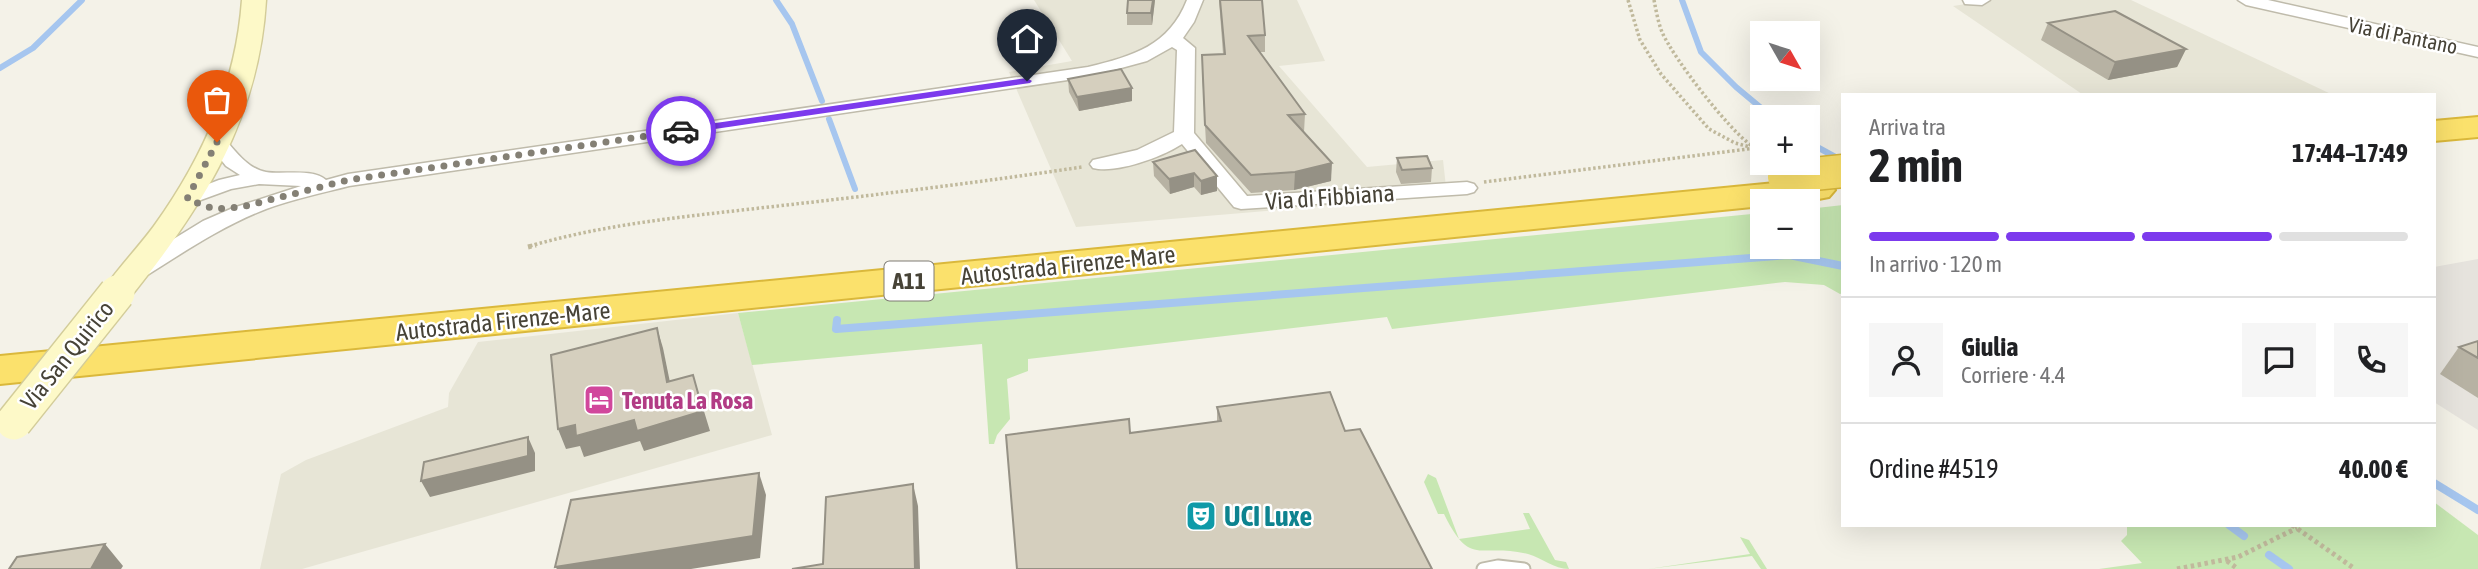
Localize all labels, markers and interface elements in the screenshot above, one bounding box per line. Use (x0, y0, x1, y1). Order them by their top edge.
pin (997, 9, 1057, 81)
street label: Via di Pantano (2346, 12, 2460, 58)
icon: home (1008, 20, 1046, 58)
north arrow (1750, 21, 1820, 91)
map controls (1750, 21, 1820, 259)
pin (187, 70, 247, 142)
icon: bag (198, 81, 236, 119)
courier (646, 96, 716, 166)
button: + (1750, 105, 1820, 175)
icon: car (662, 112, 700, 150)
text: Arriva tra (1869, 114, 1946, 140)
text: 17:44–17:49 (2292, 138, 2408, 168)
text: 2 min (1869, 139, 1963, 192)
street label: Via di Fibbiana (1265, 179, 1395, 215)
button: − (1750, 189, 1820, 259)
street label: Autostrada Firenze-Mare (959, 240, 1177, 290)
text: In arrivo · 120 m (1869, 251, 2002, 277)
road number: A11 (884, 262, 934, 300)
street label: Via San Quirico (15, 295, 119, 415)
street label: Autostrada Firenze-Mare (394, 296, 612, 346)
button: person (1869, 323, 1943, 397)
button: chat (2242, 323, 2316, 397)
button: phone (2334, 323, 2408, 397)
text: Giulia (1961, 332, 2018, 362)
text: Corriere · 4.4 (1961, 362, 2066, 388)
hotel icon: Tenuta La Rosa (582, 383, 616, 417)
place label: Tenuta La Rosa (622, 387, 753, 414)
text: Ordine #4519 (1869, 454, 1998, 484)
text: 40.00 € (2339, 454, 2408, 484)
theatre icon: UCI Luxe (1184, 499, 1218, 533)
place label: UCI Luxe (1224, 500, 1312, 532)

